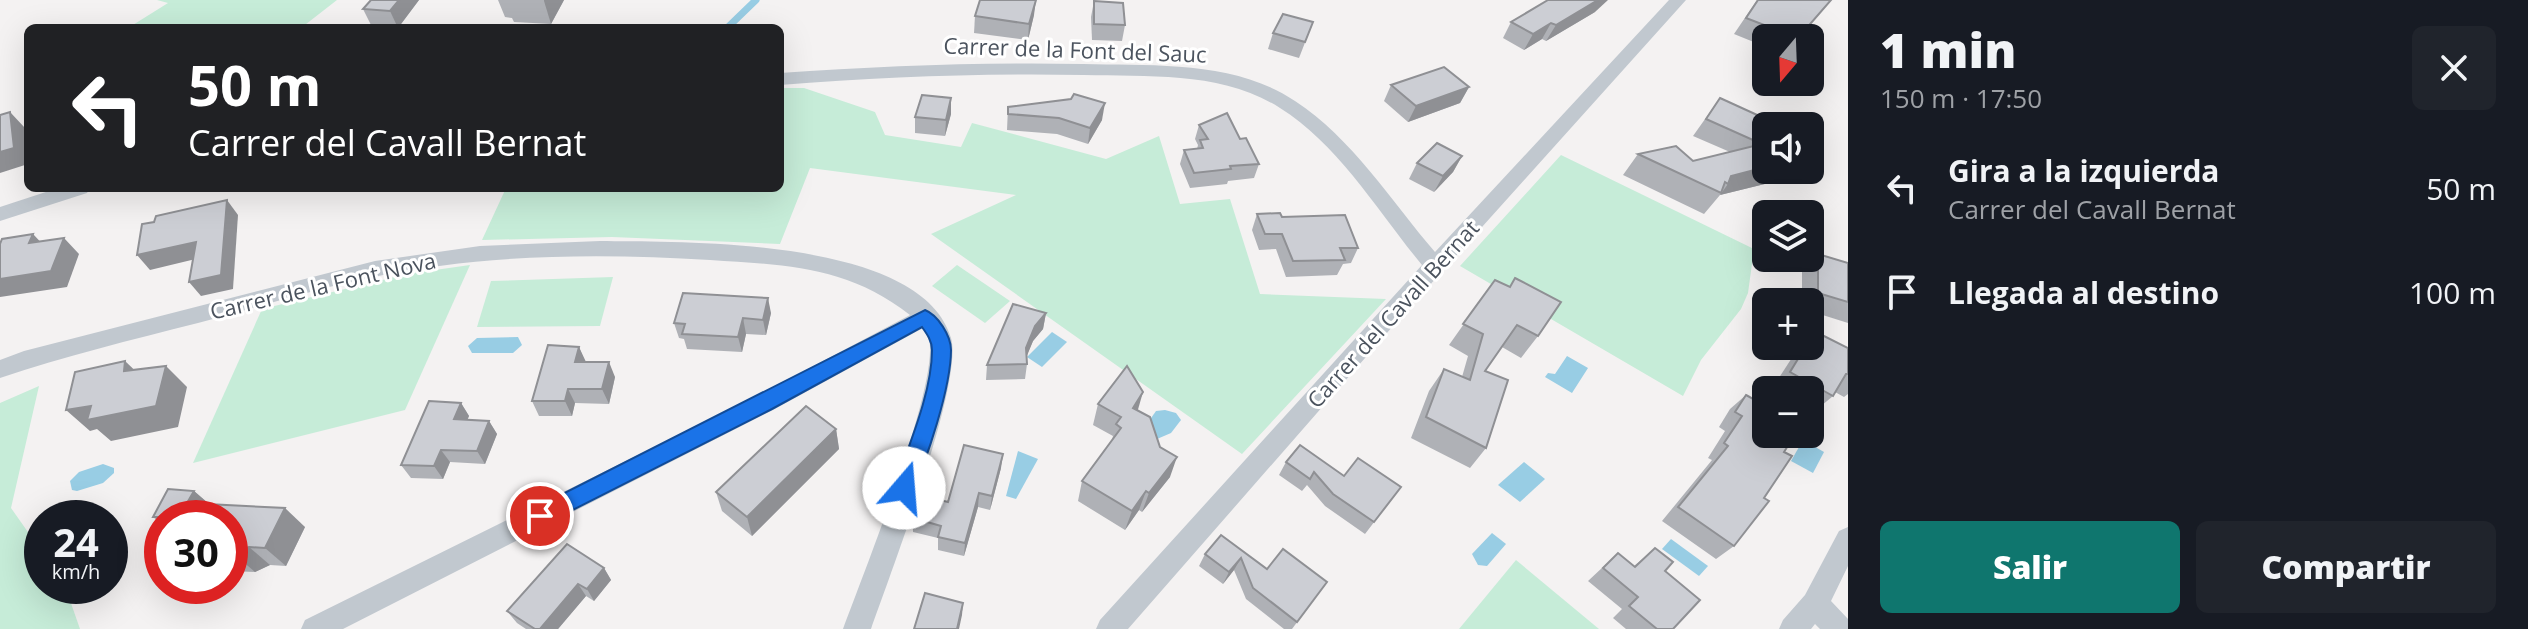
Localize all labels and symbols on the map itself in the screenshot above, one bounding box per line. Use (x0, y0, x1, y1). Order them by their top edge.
north arrow (1752, 24, 1824, 96)
street label: Carrer de la Font del Sauc (943, 29, 1207, 69)
street label: Carrer del Cavall Bernat (1300, 213, 1485, 414)
street label: Carrer de la Font Nova (207, 244, 439, 326)
position arrow (862, 446, 946, 530)
pin (506, 482, 574, 550)
speed limit sign: 30 (144, 500, 248, 604)

